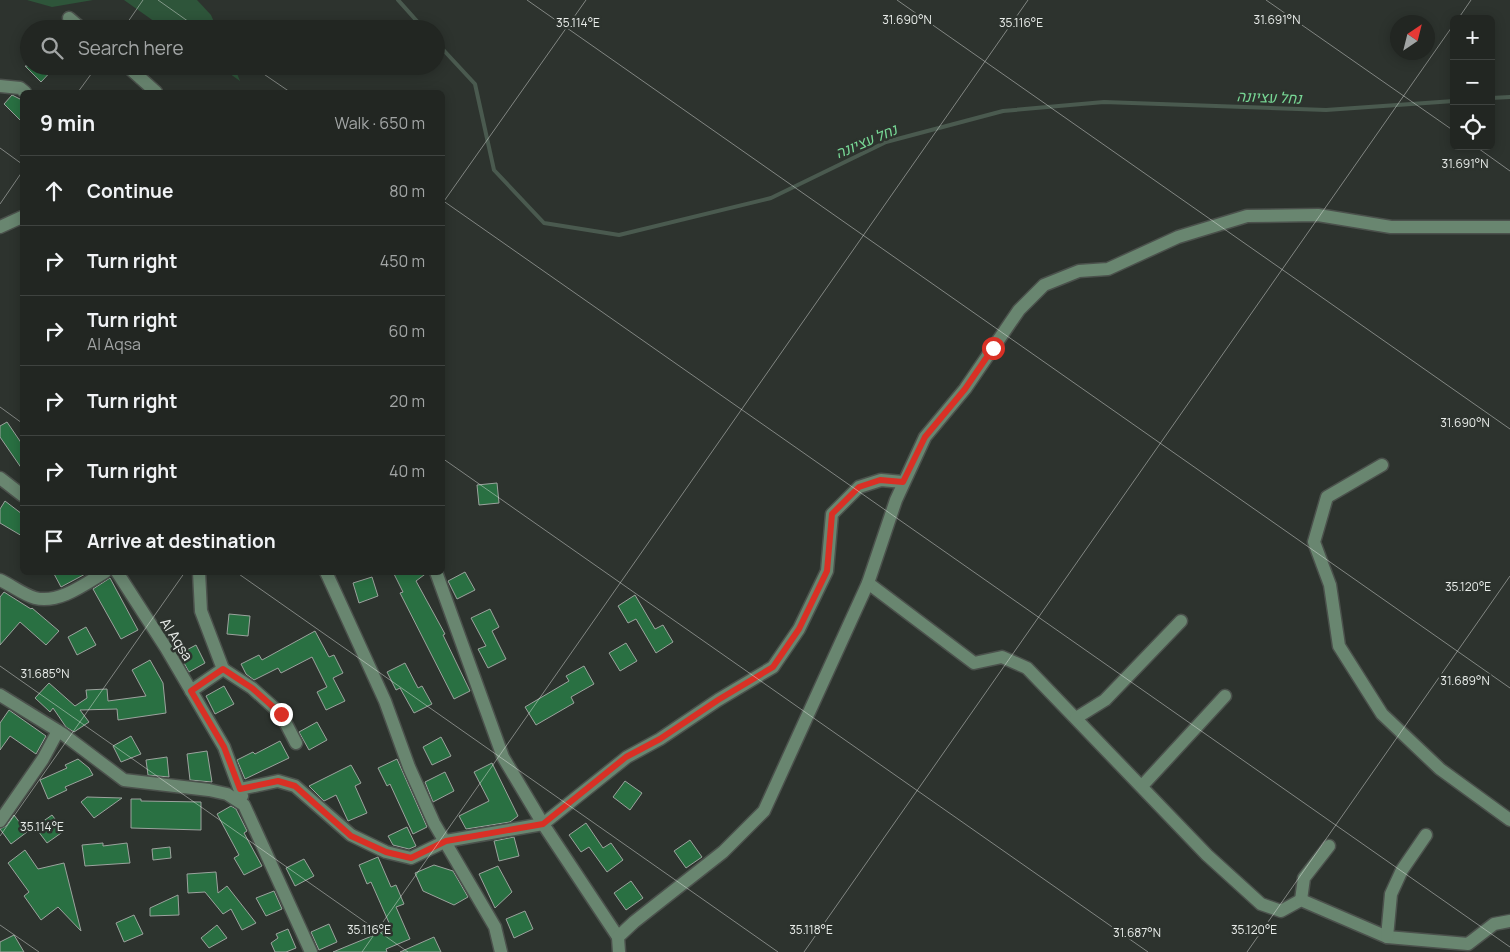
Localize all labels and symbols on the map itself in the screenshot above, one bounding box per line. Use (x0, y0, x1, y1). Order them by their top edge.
text: 31.690°N (882, 11, 932, 28)
text: 31.691°N (1254, 11, 1300, 28)
text: 35.114°E (556, 14, 600, 31)
text: 35.116°E (999, 14, 1043, 31)
north arrow (1390, 15, 1435, 60)
water label: נחל עציונה (1236, 85, 1304, 109)
water label: נחל עציונה (832, 118, 902, 163)
text: 31.691°N (1442, 155, 1488, 172)
route start (982, 337, 1005, 360)
text: 31.690°N (1440, 414, 1490, 431)
text: 35.120°E (1445, 578, 1491, 595)
street label: Al Aqsa (156, 614, 198, 664)
text: 31.685°N (21, 665, 69, 682)
text: 31.689°N (1440, 672, 1490, 689)
route end (270, 703, 293, 726)
text: 35.114°E (20, 818, 64, 835)
text: 35.116°E (347, 921, 391, 938)
text: 35.118°E (789, 921, 833, 938)
text: 35.120°E (1231, 921, 1277, 938)
text: 31.687°N (1113, 924, 1161, 941)

